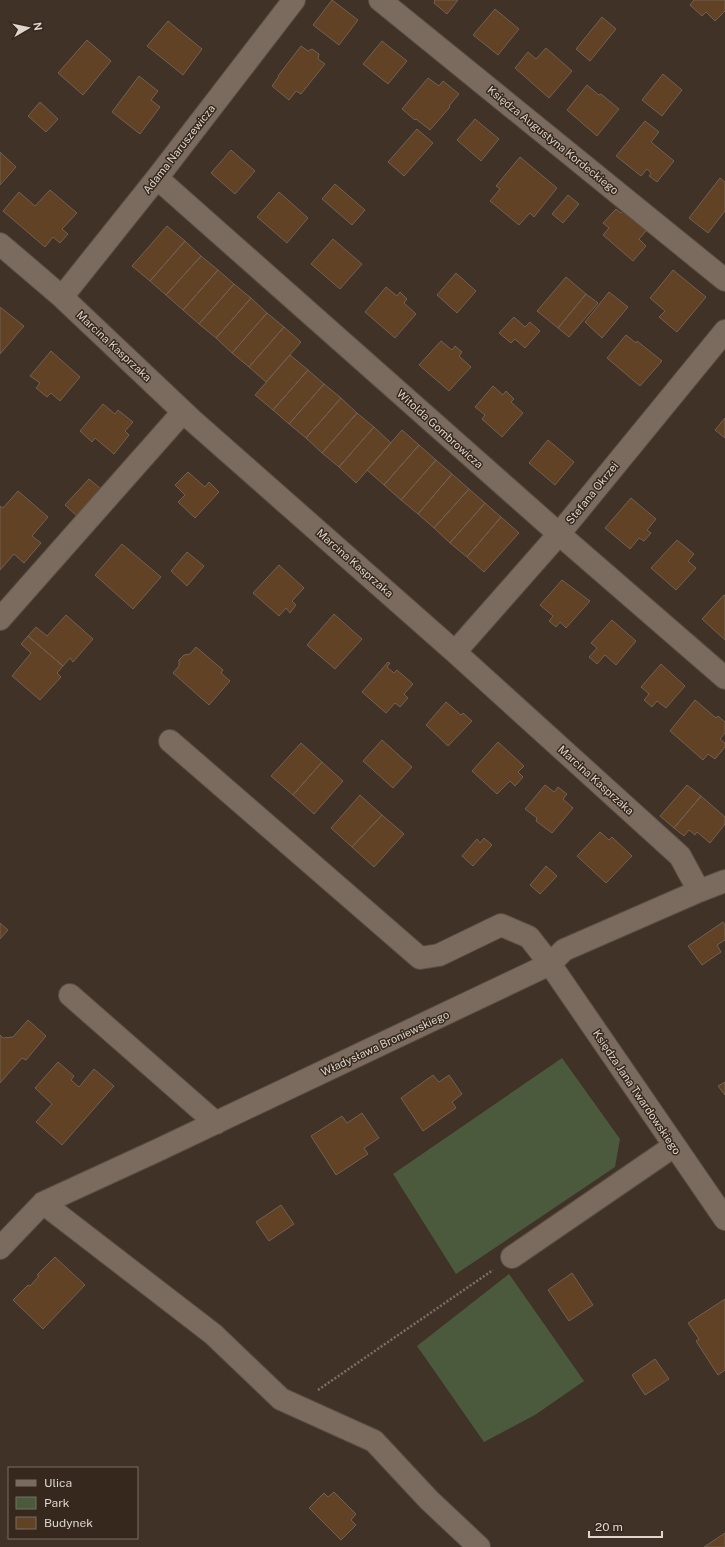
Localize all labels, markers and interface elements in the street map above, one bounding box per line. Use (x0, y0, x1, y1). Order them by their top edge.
north arrow (8, 8, 48, 48)
text: N (31, 21, 44, 32)
street label: Księdza Augustyna Kordeckiego (485, 84, 621, 196)
street label: Adama Naruszewicza (141, 102, 217, 196)
street label: Marcina Kasprzaka (74, 308, 154, 384)
street label: Witolda Gombrowicza (395, 387, 485, 471)
street label: Stefana Okrzei (564, 460, 620, 526)
street label: Marcina Kasprzaka (314, 527, 396, 599)
street label: Marcina Kasprzaka (556, 743, 636, 817)
street label: Władysława Broniewskiego (319, 1008, 451, 1078)
street label: Księdza Jana Twardowskiego (591, 1028, 683, 1156)
legend (8, 1467, 138, 1539)
text: Ulica (44, 1476, 72, 1490)
text: Park (44, 1496, 70, 1510)
scale bar (589, 1513, 662, 1539)
text: Budynek (44, 1516, 93, 1530)
text: 20 m (595, 1520, 623, 1534)

